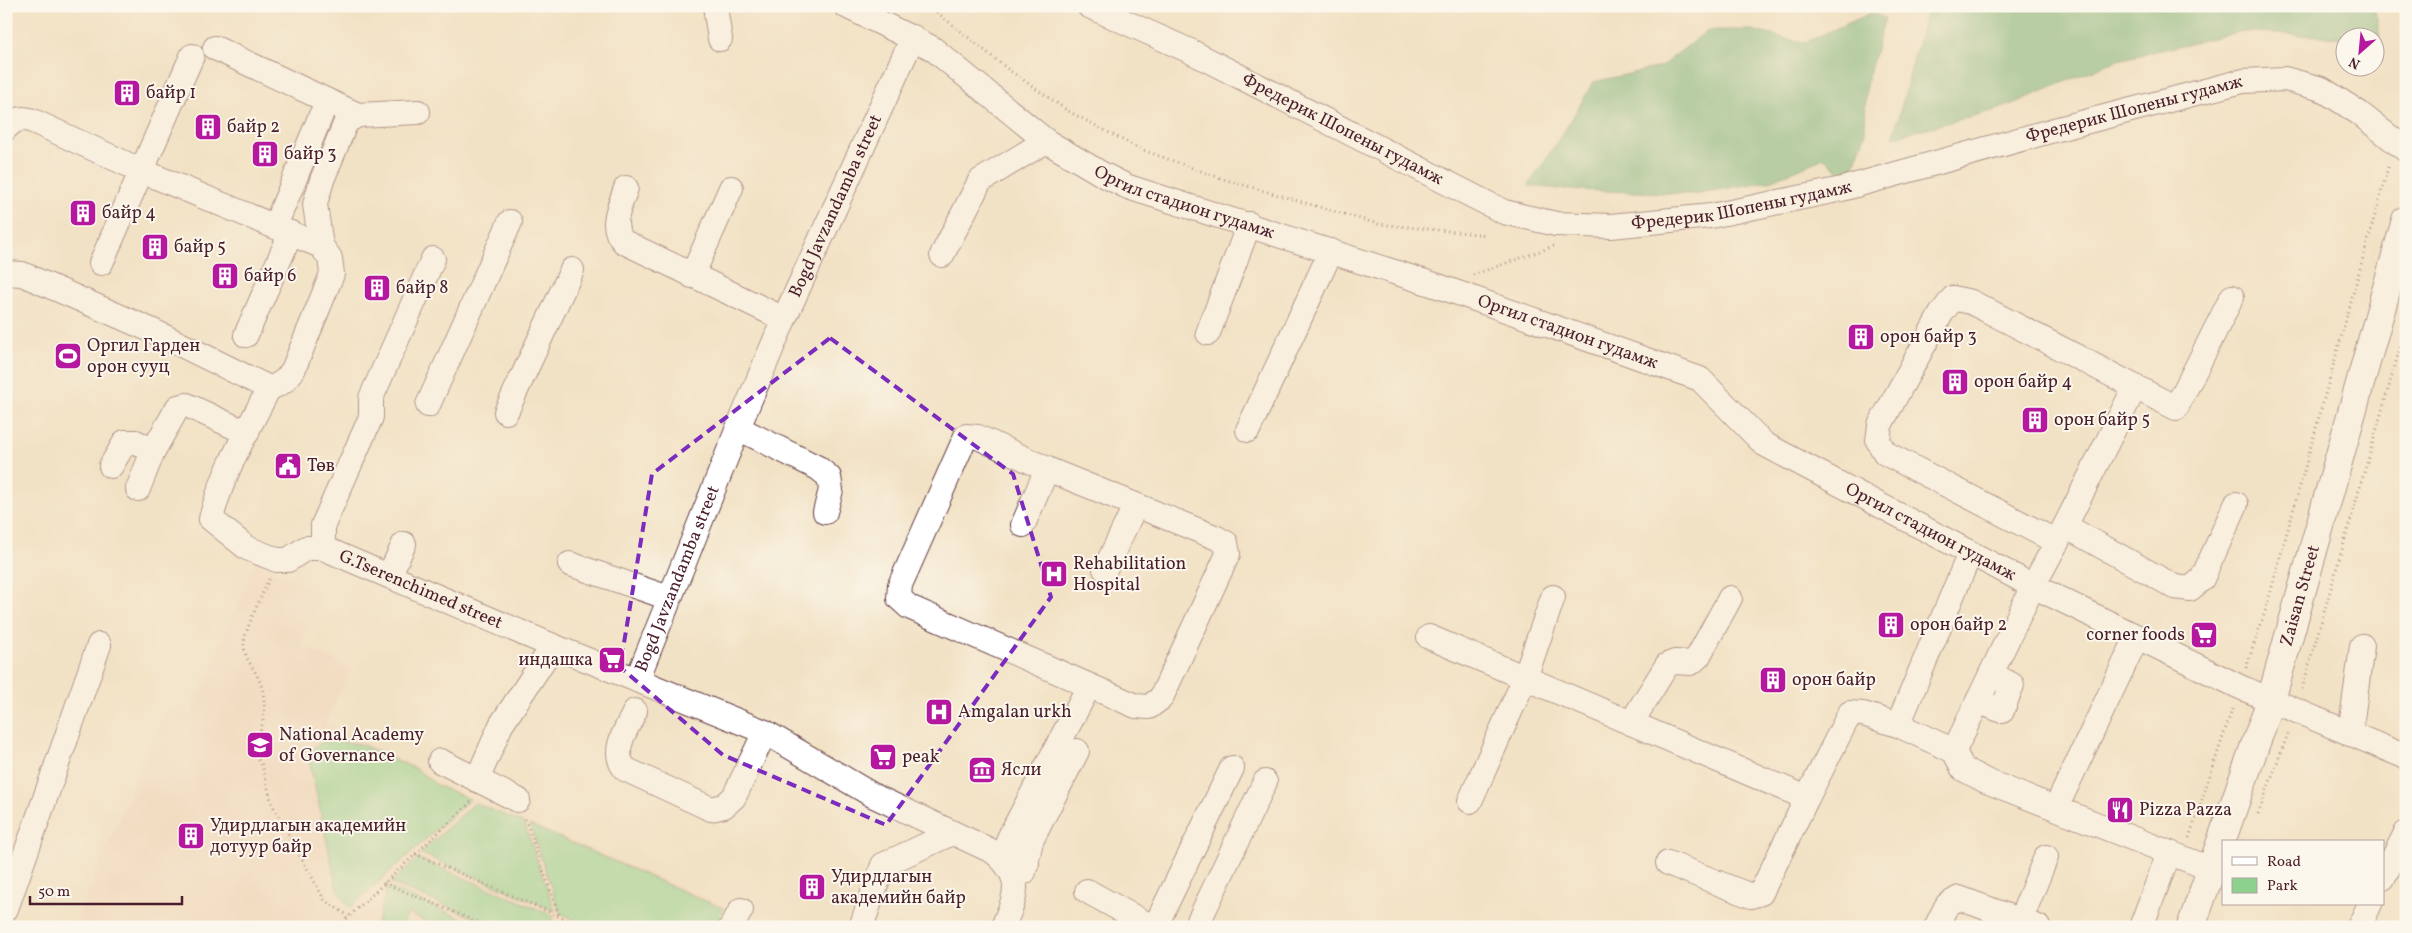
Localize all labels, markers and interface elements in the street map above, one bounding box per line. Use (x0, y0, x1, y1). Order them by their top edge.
north arrow (2334, 28, 2384, 78)
text: N (2346, 51, 2364, 73)
street label: Фредерик Шопены гудамж (1237, 67, 1448, 191)
street label: Фредерик Шопены гудамж (2023, 69, 2246, 150)
building icon: байр 1 (112, 78, 142, 108)
place label: байр 1 (146, 81, 196, 106)
street label: Bogd Javzandamba street (783, 110, 888, 302)
building icon: байр 2 (193, 112, 223, 142)
place label: байр 2 (227, 115, 280, 140)
building icon: байр 3 (250, 139, 280, 169)
place label: байр 3 (284, 142, 337, 167)
street label: Оргил стадион гудамж (1089, 159, 1278, 246)
street label: Фредерик Шопены гудамж (1630, 174, 1855, 236)
building icon: байр 4 (68, 198, 98, 228)
place label: байр 4 (102, 201, 156, 226)
building icon: байр 5 (140, 232, 170, 262)
place label: байр 5 (174, 235, 226, 260)
building icon: байр 6 (210, 261, 240, 291)
place label: байр 6 (244, 264, 296, 289)
building icon: байр 8 (362, 273, 392, 303)
place label: байр 8 (396, 276, 449, 301)
street label: Оргил стадион гудамж (1474, 288, 1662, 376)
building icon: орон байр 3 (1846, 322, 1876, 352)
place label: орон байр 3 (1880, 325, 1977, 350)
place label: Оргил Гарден орон сууц (87, 334, 200, 380)
sports icon: Оргил Гарден орон сууц (53, 341, 83, 371)
building icon: орон байр 4 (1940, 367, 1970, 397)
place label: орон байр 4 (1974, 370, 2072, 395)
building icon: орон байр 5 (2020, 405, 2050, 435)
place label: орон байр 5 (2054, 408, 2150, 433)
public building icon: Төв (273, 451, 303, 481)
place label: Төв (307, 454, 335, 479)
street label: Оргил стадион гудамж (1841, 477, 2021, 587)
street label: Bogd Javzandamba street (629, 482, 726, 676)
street label: Zaisan Street (2274, 542, 2326, 649)
street label: G.Tserenchimed street (335, 544, 506, 636)
place label: Rehabilitation Hospital (1073, 552, 1187, 598)
hospital icon: Rehabilitation Hospital (1039, 559, 1069, 589)
building icon: орон байр 2 (1876, 610, 1906, 640)
place label: орон байр 2 (1910, 613, 2007, 638)
supermarket icon: corner foods (2189, 620, 2219, 650)
place label: corner foods (2086, 623, 2185, 648)
supermarket icon: индашка (597, 645, 627, 675)
place label: индашка (518, 648, 593, 673)
building icon: орон байр (1758, 665, 1788, 695)
place label: орон байр (1792, 668, 1876, 693)
hospital icon: Amgalan urkh (924, 697, 954, 727)
place label: Amgalan urkh (958, 700, 1072, 725)
place label: National Academy of Governance (279, 723, 424, 769)
school or university icon: National Academy of Governance (245, 730, 275, 760)
supermarket icon: peak (868, 742, 898, 772)
place label: peak (902, 745, 940, 770)
museum icon: Ясли (967, 755, 997, 785)
place label: Ясли (1001, 758, 1041, 783)
restaurant icon: Pizza Pazza (2105, 795, 2135, 825)
place label: Pizza Pazza (2139, 798, 2232, 823)
place label: Удирдлагын академийн дотуур байр (210, 814, 406, 860)
building icon: Удирдлагын академийн дотуур байр (176, 821, 206, 851)
legend (2222, 840, 2384, 906)
text: Road (2267, 852, 2301, 873)
place label: Удирдлагын академийн байр (831, 865, 966, 911)
building icon: Удирдлагын академийн байр (797, 872, 827, 902)
scale bar (30, 873, 182, 905)
text: Park (2267, 876, 2298, 897)
text: 50 m (38, 882, 70, 903)

